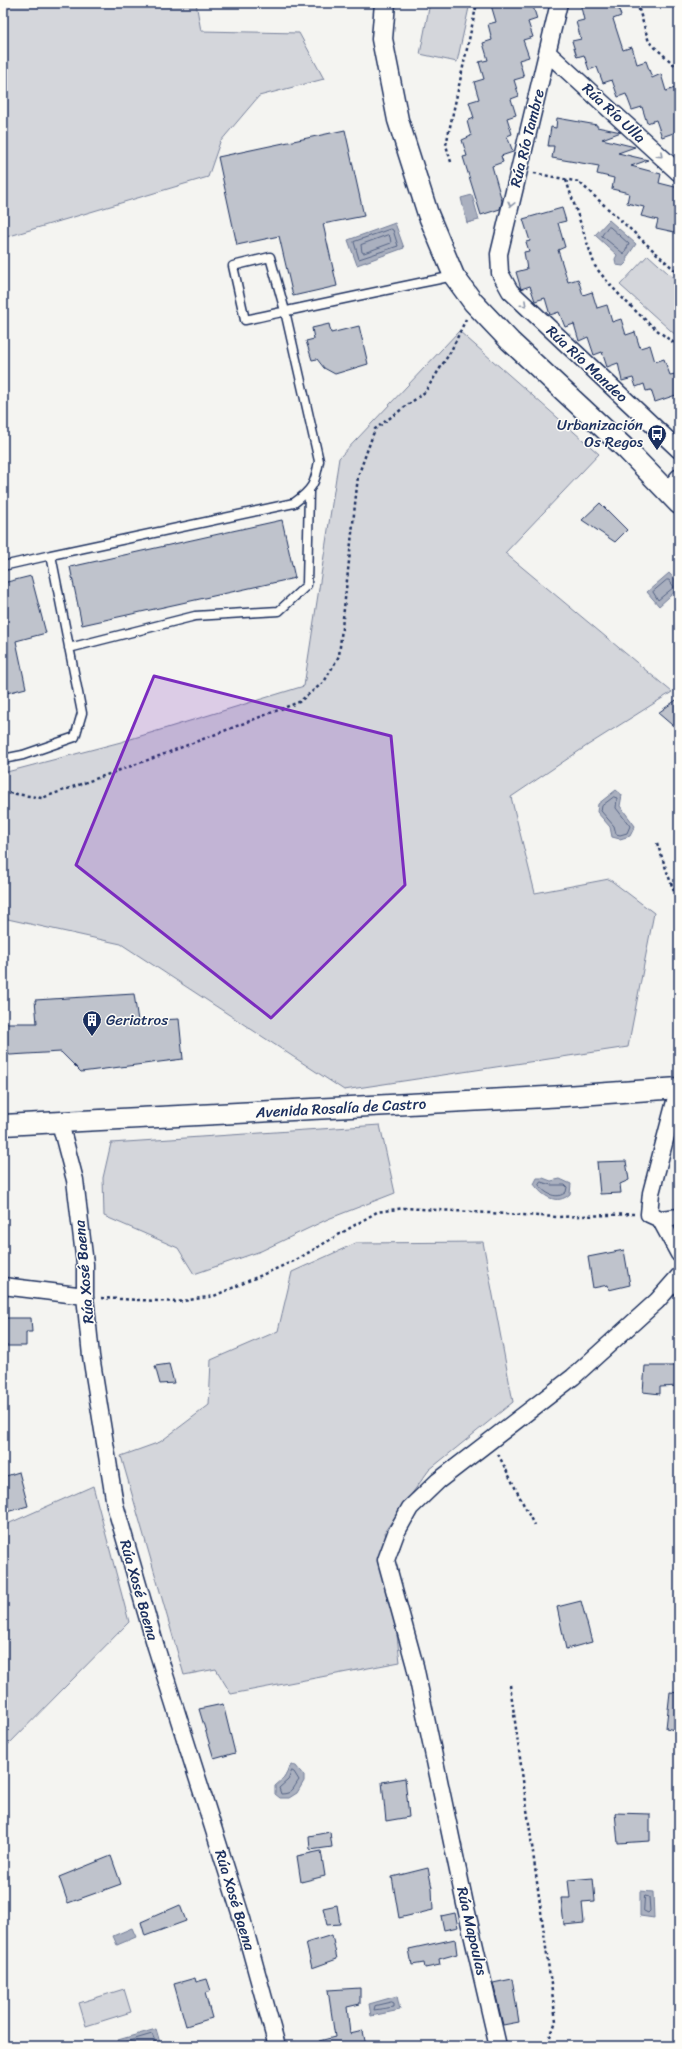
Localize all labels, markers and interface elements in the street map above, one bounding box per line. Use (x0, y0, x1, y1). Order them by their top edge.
street label: Rúa Río Ulla (576, 76, 652, 150)
street label: Rúa Río Tambre (502, 86, 552, 190)
one-way arrow (655, 150, 662, 157)
one-way arrow (508, 201, 516, 208)
one-way arrow (519, 299, 526, 306)
street label: Rúa Río Mandeo (540, 319, 634, 409)
place label: Urbanización Os Regos (557, 412, 644, 455)
bus stop icon: Urbanización Os Regos (646, 423, 668, 451)
place label: Geriatros (106, 1007, 168, 1033)
building icon: Geriatros (81, 1009, 103, 1037)
street label: Avenida Rosalía de Castro (254, 1091, 427, 1125)
street label: Rúa Xosé Baena (66, 1219, 101, 1325)
street label: Rúa Xosé Baena (112, 1536, 166, 1644)
street label: Rúa Xosé Baena (207, 1847, 263, 1954)
street label: Rúa Mapoulas (449, 1884, 495, 1979)

